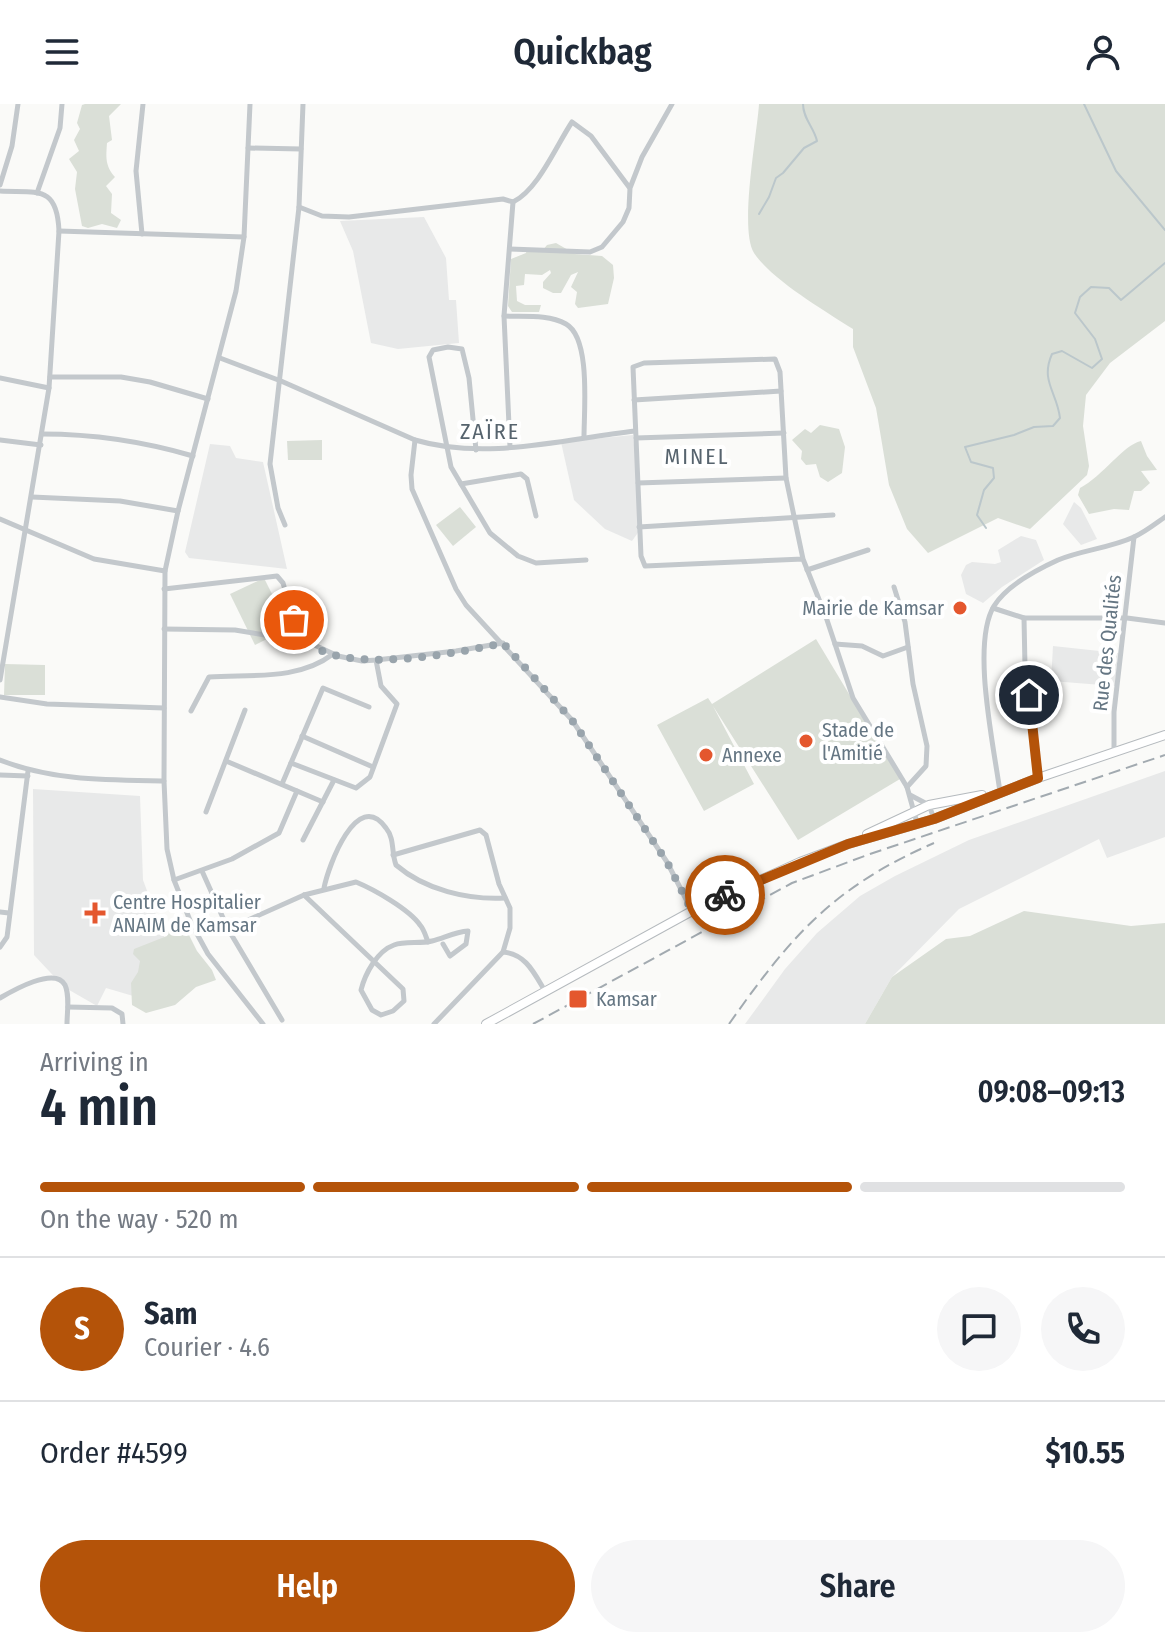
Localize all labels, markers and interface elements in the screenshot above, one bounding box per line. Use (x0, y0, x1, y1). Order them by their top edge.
icon: menu (40, 30, 84, 74)
text: Quickbag (513, 30, 652, 74)
icon: person (1081, 30, 1125, 74)
district label: ZAÏRE (460, 418, 520, 445)
district label: MINEL (665, 443, 729, 470)
street label: Rue des Qualités (1088, 573, 1126, 713)
pin (260, 586, 328, 654)
place label: Mairie de Kamsar (802, 596, 944, 620)
icon: bag (272, 598, 316, 642)
marker: Mairie de Kamsar (951, 599, 969, 617)
pin (995, 661, 1063, 729)
icon: home (1007, 673, 1051, 717)
place label: Stade de l'Amitié (822, 718, 894, 765)
marker: Stade de l'Amitié (797, 732, 815, 750)
place label: Annexe (722, 743, 782, 767)
marker: Annexe (697, 746, 715, 764)
courier (685, 855, 765, 935)
icon: bike (703, 873, 747, 917)
place label: Centre Hospitalier ANAIM de Kamsar (113, 890, 261, 937)
marker: Centre Hospitalier ANAIM de Kamsar (84, 902, 106, 924)
place label: Kamsar (596, 987, 657, 1011)
marker: Kamsar (567, 988, 589, 1010)
text: Arriving in (40, 1047, 149, 1078)
text: 09:08–09:13 (977, 1074, 1125, 1110)
text: 4 min (40, 1076, 158, 1139)
text: On the way · 520 m (40, 1204, 238, 1235)
button: chat (937, 1287, 1021, 1371)
button: phone (1041, 1287, 1125, 1371)
text: Sam (144, 1296, 197, 1332)
text: S (74, 1311, 90, 1347)
text: Courier · 4.6 (144, 1332, 270, 1363)
text: Order #4599 (40, 1435, 188, 1471)
text: $10.55 (1046, 1435, 1125, 1471)
button: Help (40, 1540, 575, 1632)
button: Share (591, 1540, 1125, 1632)

